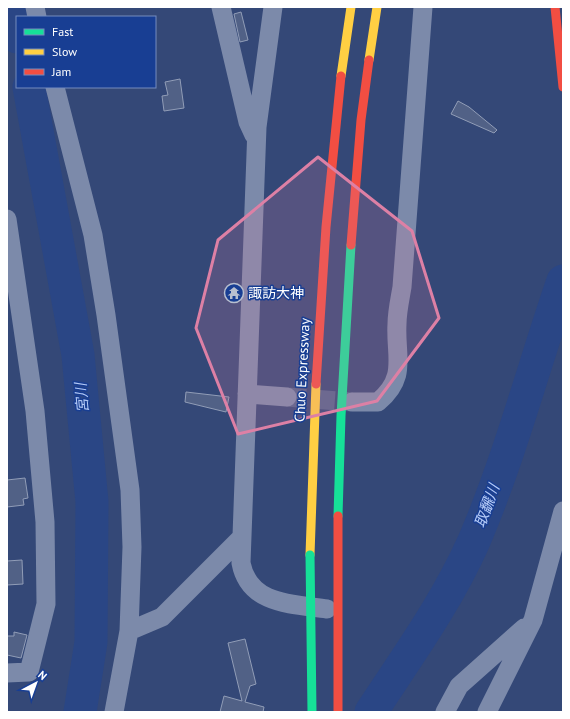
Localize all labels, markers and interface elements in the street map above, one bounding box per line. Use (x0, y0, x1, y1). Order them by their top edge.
legend (16, 16, 156, 88)
text: Fast (52, 24, 73, 39)
text: Slow (52, 44, 77, 59)
text: Jam (51, 64, 71, 79)
temple icon: 諏訪大神 (223, 282, 245, 304)
place label: 諏訪大神 (248, 284, 304, 302)
street label: Chuo Expressway (290, 317, 314, 422)
water label: 宮川 (71, 380, 92, 414)
water label: 取飜川 (470, 480, 504, 530)
north arrow (16, 663, 56, 703)
text: N (35, 668, 50, 683)

